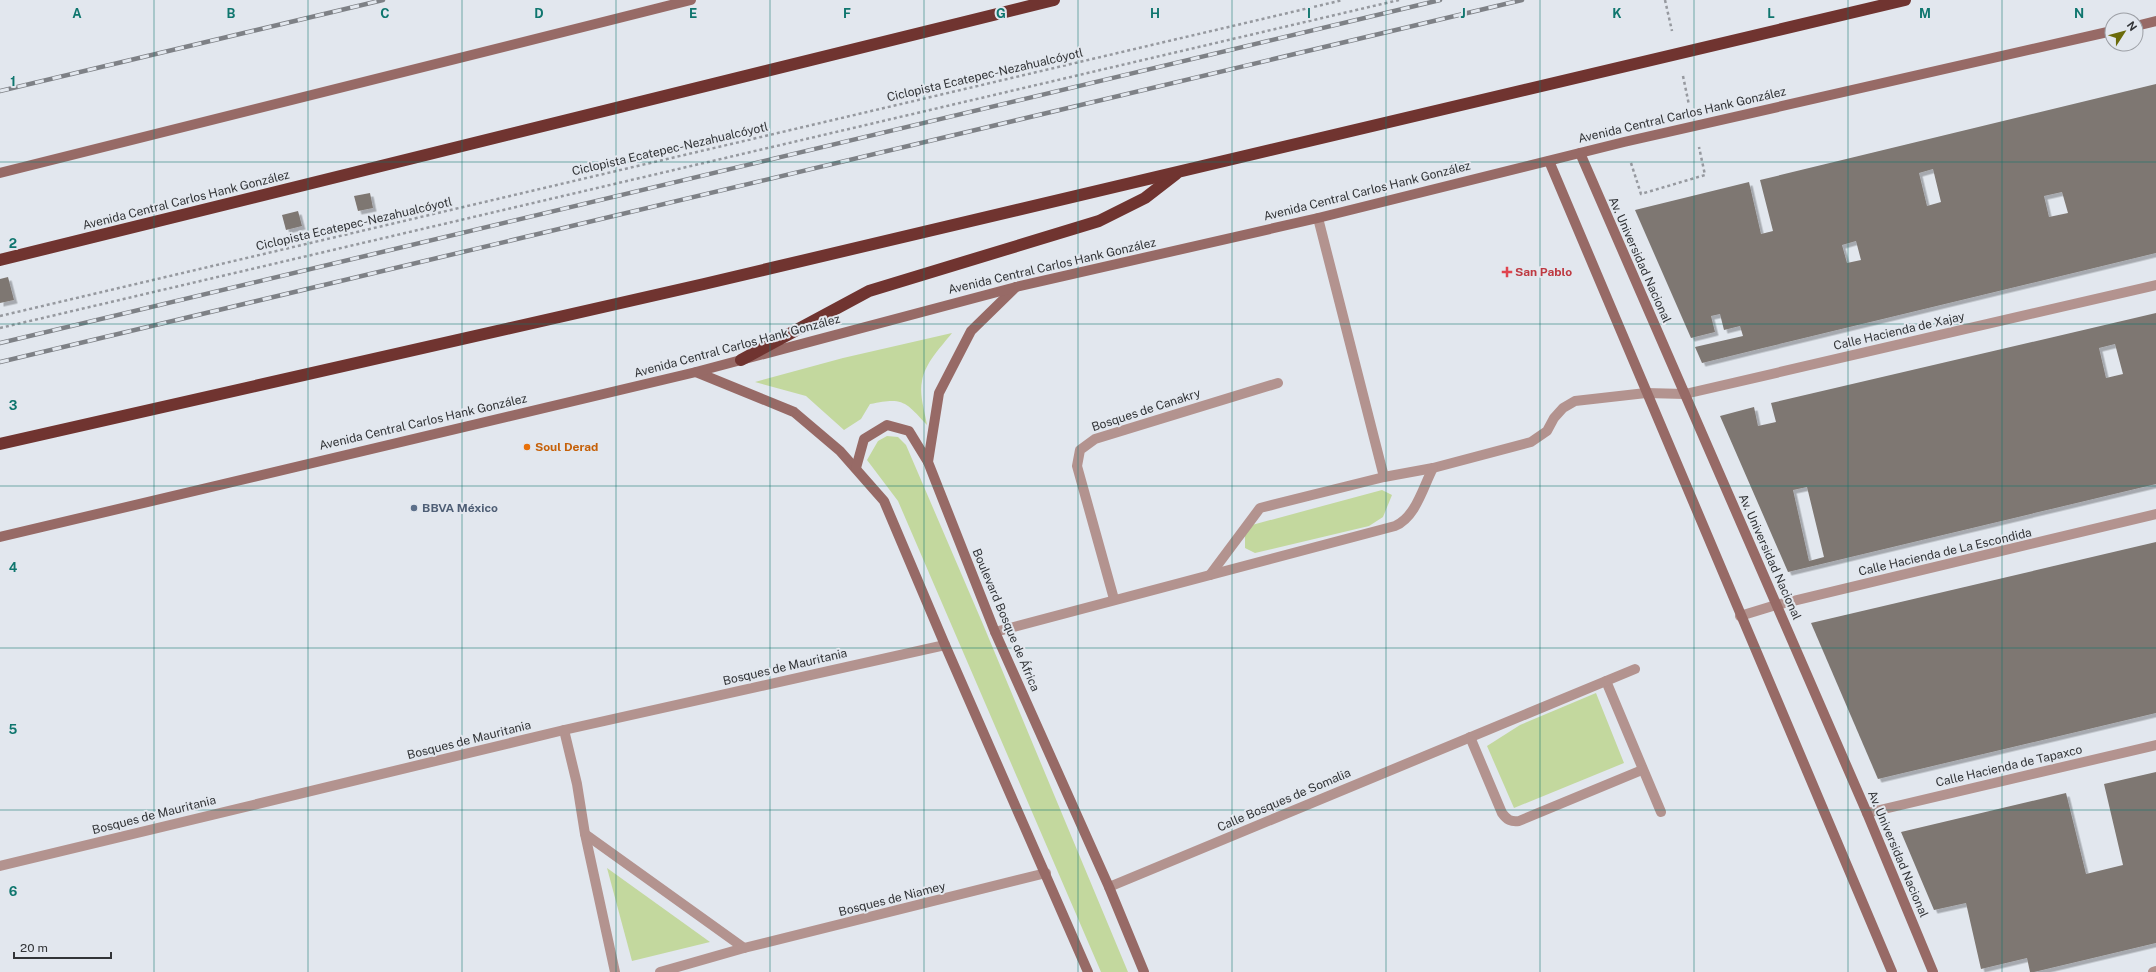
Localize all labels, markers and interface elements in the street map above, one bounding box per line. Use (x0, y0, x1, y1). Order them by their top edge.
text: A (72, 6, 82, 21)
text: B (227, 6, 236, 21)
text: C (380, 6, 390, 21)
text: D (534, 6, 544, 21)
text: E (689, 6, 697, 21)
text: F (843, 6, 851, 21)
text: G (996, 6, 1006, 21)
text: H (1150, 6, 1160, 21)
text: I (1307, 6, 1311, 21)
text: J (1460, 6, 1466, 21)
text: K (1612, 6, 1622, 21)
text: L (1767, 6, 1775, 21)
text: M (1919, 6, 1931, 21)
text: N (2074, 6, 2084, 21)
north arrow (2104, 12, 2144, 52)
text: N (2125, 19, 2139, 33)
street label: Ciclopista Ecatepec-Nezahualcóyotl (886, 46, 1085, 104)
text: 1 (10, 74, 16, 89)
street label: Avenida Central Carlos Hank González (1577, 84, 1787, 146)
street label: Ciclopista Ecatepec-Nezahualcóyotl (571, 120, 770, 178)
street label: Avenida Central Carlos Hank González (1262, 158, 1472, 224)
street label: Avenida Central Carlos Hank González (81, 167, 291, 233)
street label: Ciclopista Ecatepec-Nezahualcóyotl (255, 195, 454, 253)
street label: Av. Universidad Nacional (1606, 195, 1674, 325)
street label: Avenida Central Carlos Hank González (947, 235, 1157, 297)
text: 2 (9, 236, 17, 251)
place label: San Pablo (1515, 265, 1572, 279)
marker: San Pablo (1502, 267, 1512, 277)
street label: Calle Hacienda de Xajay (1832, 309, 1967, 353)
street label: Avenida Central Carlos Hank González (632, 312, 842, 380)
street label: Bosques de Canakry (1090, 386, 1203, 434)
street label: Avenida Central Carlos Hank González (318, 391, 528, 453)
text: 3 (9, 398, 18, 413)
place label: Soul Derad (535, 440, 598, 454)
marker: Soul Derad (522, 442, 532, 452)
street label: Av. Universidad Nacional (1736, 492, 1804, 622)
place label: BBVA México (422, 501, 498, 515)
marker: BBVA México (409, 503, 419, 513)
street label: Calle Hacienda de La Escondida (1857, 525, 2033, 579)
street label: Boulevard Bosque de África (970, 546, 1042, 694)
text: 4 (9, 560, 18, 575)
street label: Bosques de Mauritania (722, 646, 848, 688)
street label: Bosques de Mauritania (406, 718, 532, 762)
text: 5 (9, 722, 18, 737)
street label: Calle Hacienda de Tapaxco (1934, 742, 2084, 790)
street label: Calle Bosques de Somalia (1215, 766, 1353, 834)
street label: Av. Universidad Nacional (1865, 788, 1931, 920)
street label: Bosques de Mauritania (91, 793, 217, 837)
street label: Bosques de Niamey (837, 879, 947, 919)
text: 6 (9, 884, 18, 899)
scale bar (14, 934, 111, 960)
text: 20 m (20, 941, 48, 955)

